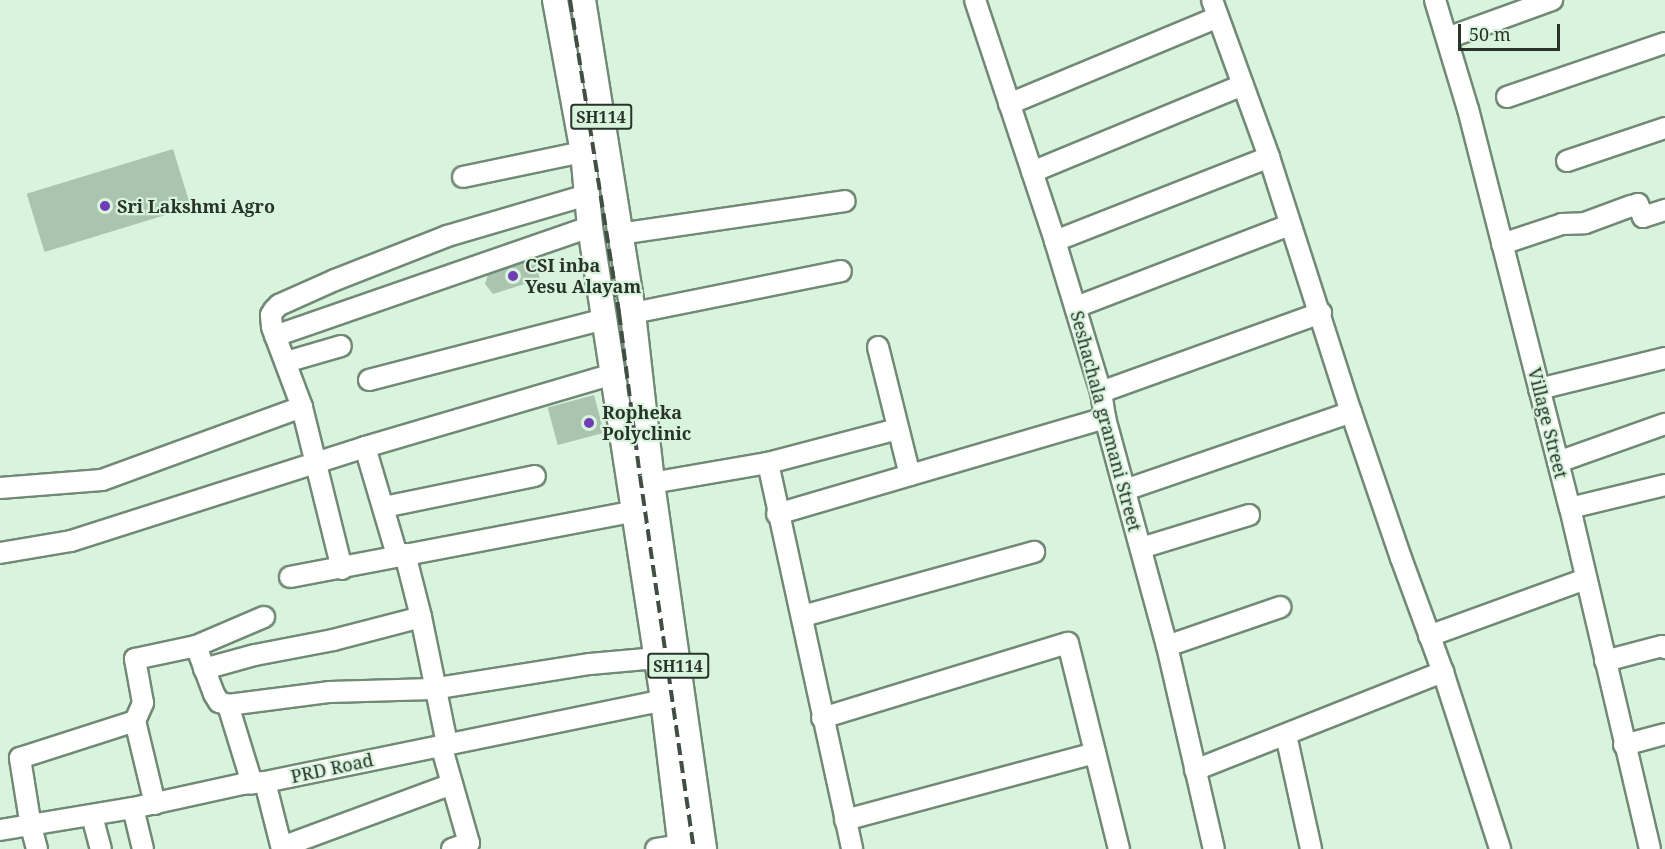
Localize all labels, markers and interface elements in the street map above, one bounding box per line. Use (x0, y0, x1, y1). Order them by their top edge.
scale bar (1461, 12, 1563, 50)
text: 50 m (1469, 22, 1511, 46)
road number: SH114 (570, 104, 632, 130)
place label: Sri Lakshmi Agro (117, 195, 275, 217)
marker: Sri Lakshmi Agro (98, 199, 112, 213)
place label: CSI inba Yesu Alayam (525, 255, 641, 298)
marker: CSI inba Yesu Alayam (506, 269, 520, 283)
street label: Seshachala gramani Street (1066, 308, 1146, 534)
street label: Village Street (1524, 365, 1572, 481)
place label: Ropheka Polyclinic (602, 402, 691, 444)
marker: Ropheka Polyclinic (580, 414, 598, 432)
road number: SH114 (646, 653, 710, 679)
street label: PRD Road (289, 749, 375, 787)

